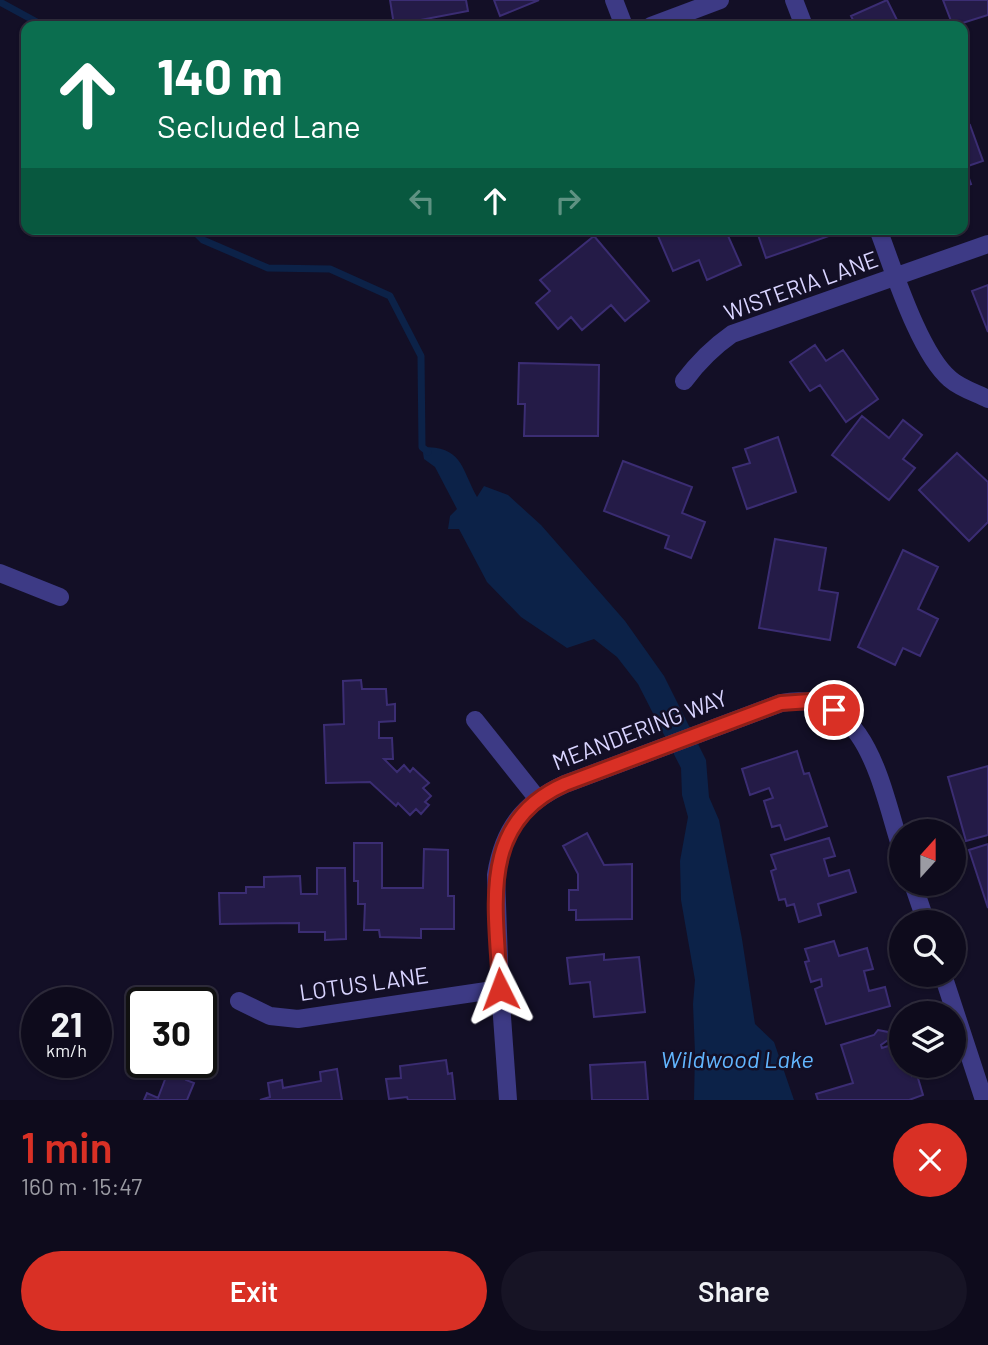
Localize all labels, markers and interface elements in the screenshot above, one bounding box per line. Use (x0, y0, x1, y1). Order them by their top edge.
text: 140 m (157, 46, 283, 105)
icon: ahead (42, 49, 133, 140)
text: Secluded Lane (157, 106, 361, 144)
icon: left (403, 182, 441, 220)
icon: ahead (476, 182, 514, 220)
icon: right (549, 182, 587, 220)
street label: WISTERIA LANE (720, 244, 881, 326)
pin (804, 680, 864, 740)
street label: MEANDERING WAY (548, 683, 731, 775)
icon: arrive (815, 691, 853, 729)
north arrow (889, 819, 966, 896)
map controls (889, 819, 966, 1078)
button: search (889, 910, 966, 987)
position arrow (463, 952, 537, 1026)
street label: LOTUS LANE (297, 960, 430, 1006)
speed limit sign: 30 (126, 987, 217, 1078)
button: layers (889, 1001, 966, 1078)
text: 21 (51, 1002, 82, 1044)
text: km/h (46, 1039, 87, 1061)
water label: Wildwood Lake (660, 1044, 814, 1073)
text: 1 min (21, 1121, 113, 1171)
button: close (893, 1123, 967, 1197)
text: 160 m · 15:47 (21, 1172, 142, 1200)
button: Exit (21, 1251, 487, 1331)
button: Share (501, 1251, 967, 1331)

